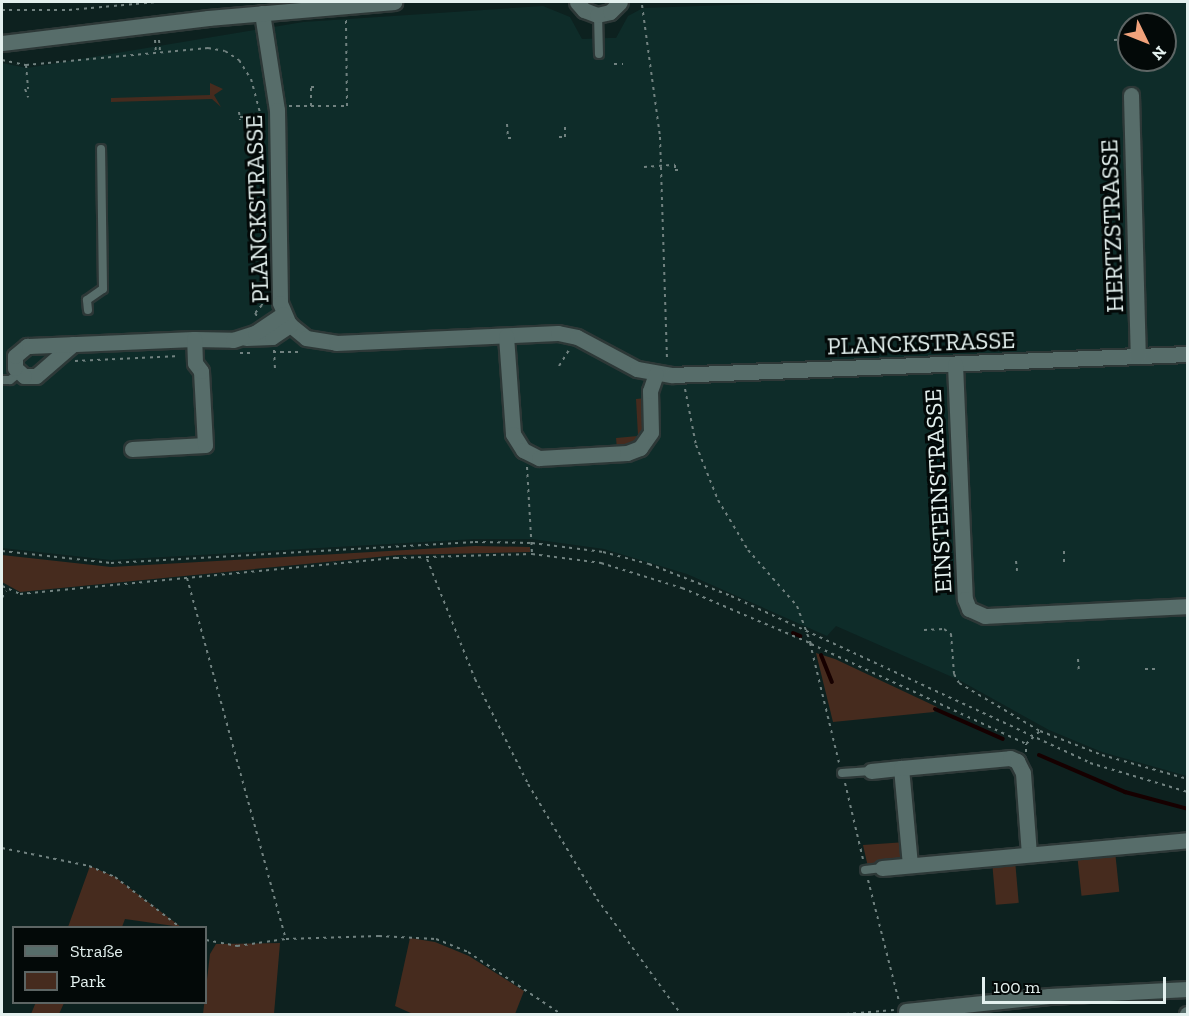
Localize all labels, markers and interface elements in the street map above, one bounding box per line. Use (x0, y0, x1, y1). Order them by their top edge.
north arrow (1117, 12, 1177, 72)
text: N (1148, 42, 1170, 64)
street label: PLANCKSTRASSE (239, 114, 275, 304)
street label: HERTZSTRASSE (1095, 139, 1129, 313)
street label: PLANCKSTRASSE (826, 325, 1016, 361)
street label: EINSTEINSTRASSE (918, 388, 958, 594)
legend (12, 926, 207, 1004)
text: Straße (70, 940, 123, 962)
scale bar (985, 965, 1170, 1003)
text: Park (70, 970, 106, 992)
text: 100 m (993, 976, 1040, 998)

